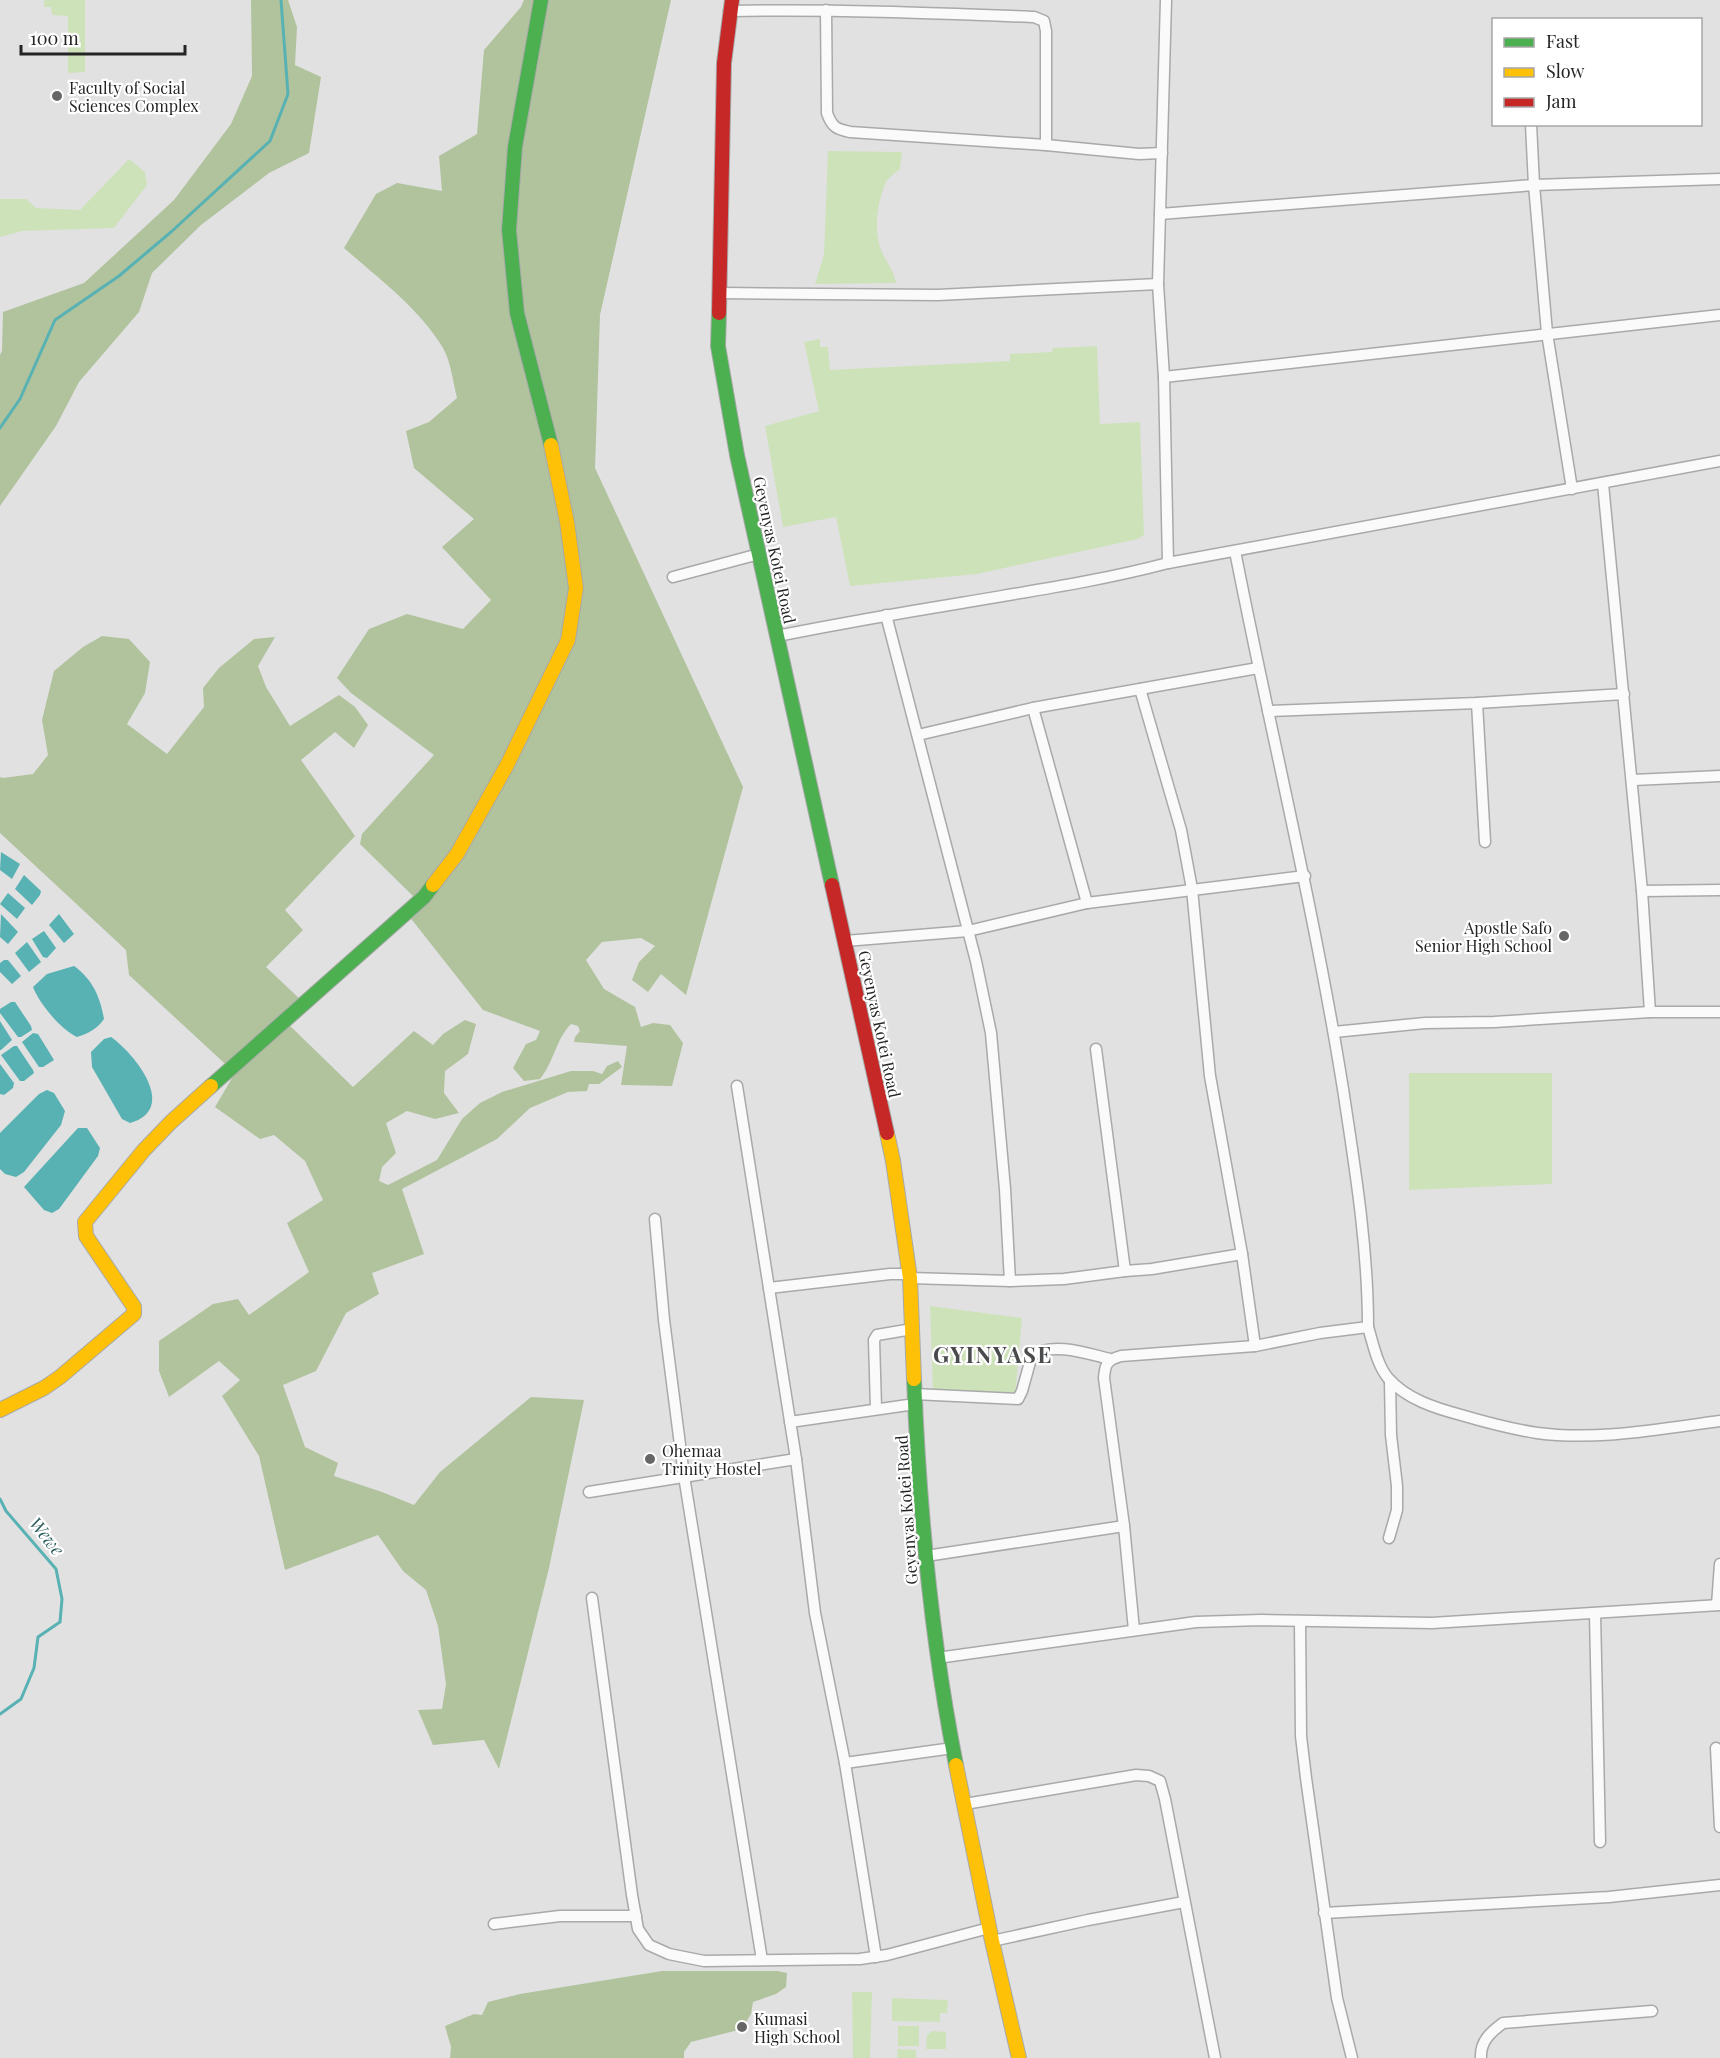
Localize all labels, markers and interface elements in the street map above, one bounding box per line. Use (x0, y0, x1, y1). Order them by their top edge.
scale bar (21, 18, 184, 56)
legend (1492, 18, 1702, 126)
text: 100 m (30, 26, 79, 50)
text: Fast (1546, 29, 1580, 53)
text: Slow (1546, 59, 1584, 83)
place label: Faculty of Social Sciences Complex (69, 77, 199, 116)
marker: Faculty of Social Sciences Complex (50, 89, 64, 103)
text: Jam (1545, 89, 1576, 113)
street label: Geyenyas Kotei Road (749, 475, 801, 625)
place label: Apostle Safo Senior High School (1415, 917, 1552, 956)
marker: Apostle Safo Senior High School (1557, 929, 1571, 943)
street label: Geyenyas Kotei Road (854, 949, 906, 1099)
district label: GYINYASE (933, 1339, 1053, 1369)
street label: Geyenyas Kotei Road (890, 1435, 922, 1585)
place label: Ohemaa Trinity Hostel (662, 1440, 762, 1479)
marker: Ohemaa Trinity Hostel (643, 1452, 657, 1466)
water label: Wewe (24, 1512, 70, 1561)
place label: Kumasi High School (754, 2008, 841, 2047)
marker: Kumasi High School (735, 2020, 749, 2034)

